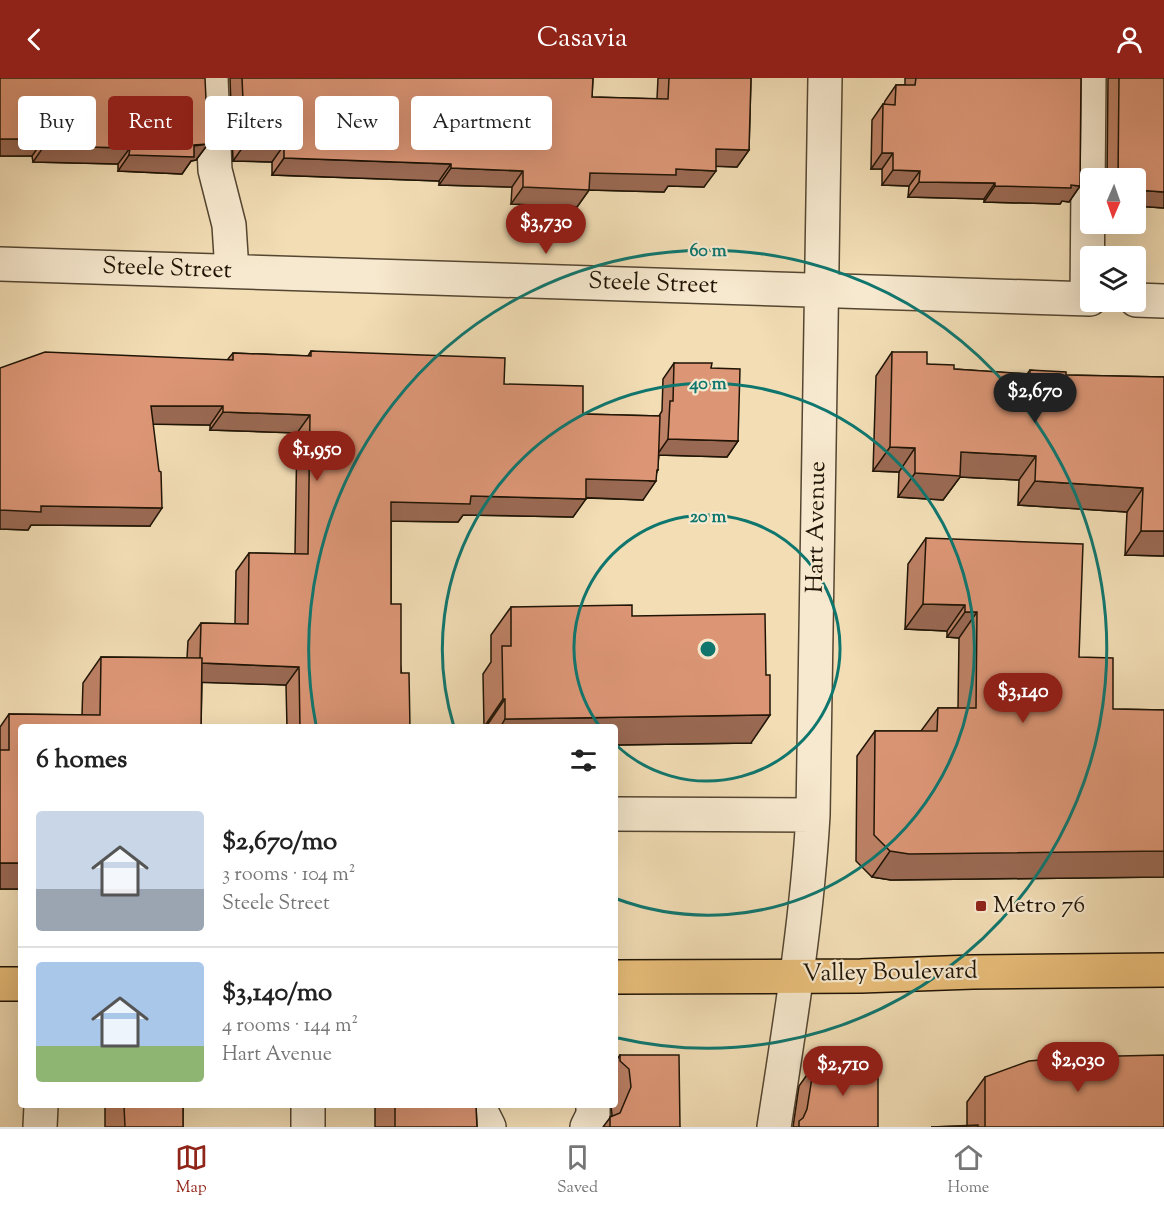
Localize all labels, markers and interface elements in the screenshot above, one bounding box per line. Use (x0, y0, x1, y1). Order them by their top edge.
text: Casavia (537, 20, 627, 59)
icon: back (18, 23, 51, 56)
icon: person (1113, 23, 1146, 56)
chip: Buy (18, 96, 96, 150)
chip: Rent (108, 96, 193, 150)
chip: Filters (205, 96, 303, 150)
chip: New (315, 96, 399, 150)
chip: Apartment (411, 96, 552, 150)
north arrow (1080, 168, 1146, 234)
map controls (1080, 168, 1146, 312)
pin: $3,730 (497, 204, 595, 255)
text: $3,730 (520, 209, 572, 238)
text: 60 m (689, 239, 727, 265)
button: layers (1080, 246, 1146, 312)
street label: Steele Street (102, 250, 232, 288)
street label: Steele Street (588, 265, 718, 303)
text: 40 m (688, 372, 727, 398)
pin: $2,670 (986, 373, 1084, 424)
text: $2,670 (1008, 378, 1062, 407)
pin: $1,950 (268, 431, 366, 482)
text: $1,950 (292, 436, 342, 465)
street label: Hart Avenue (799, 461, 835, 593)
text: 20 m (690, 505, 726, 531)
centre of rings (698, 639, 718, 659)
pin: $3,140 (974, 673, 1072, 724)
text: $3,140 (997, 678, 1049, 707)
text: 6 homes (36, 742, 127, 779)
icon: filters (567, 744, 600, 777)
text: $2,670/mo (222, 824, 337, 861)
icon: home (84, 835, 156, 907)
text: 3 rooms · 104 m² (222, 861, 356, 890)
place label: Metro 76 (993, 889, 1085, 923)
text: Steele Street (222, 890, 330, 919)
marker: Metro 76 (974, 899, 988, 913)
street label: Valley Boulevard (802, 954, 978, 992)
text: $3,140/mo (222, 975, 332, 1012)
icon: home (84, 986, 156, 1058)
text: 4 rooms · 144 m² (222, 1012, 358, 1041)
text: Hart Avenue (222, 1041, 332, 1070)
pin: $2,030 (1029, 1042, 1127, 1093)
pin: $2,710 (794, 1046, 892, 1097)
text: $2,030 (1051, 1047, 1105, 1076)
text: $2,710 (817, 1051, 869, 1080)
tab: Map (175, 1141, 208, 1200)
tab: Saved (557, 1141, 598, 1200)
tab: Home (947, 1141, 989, 1200)

